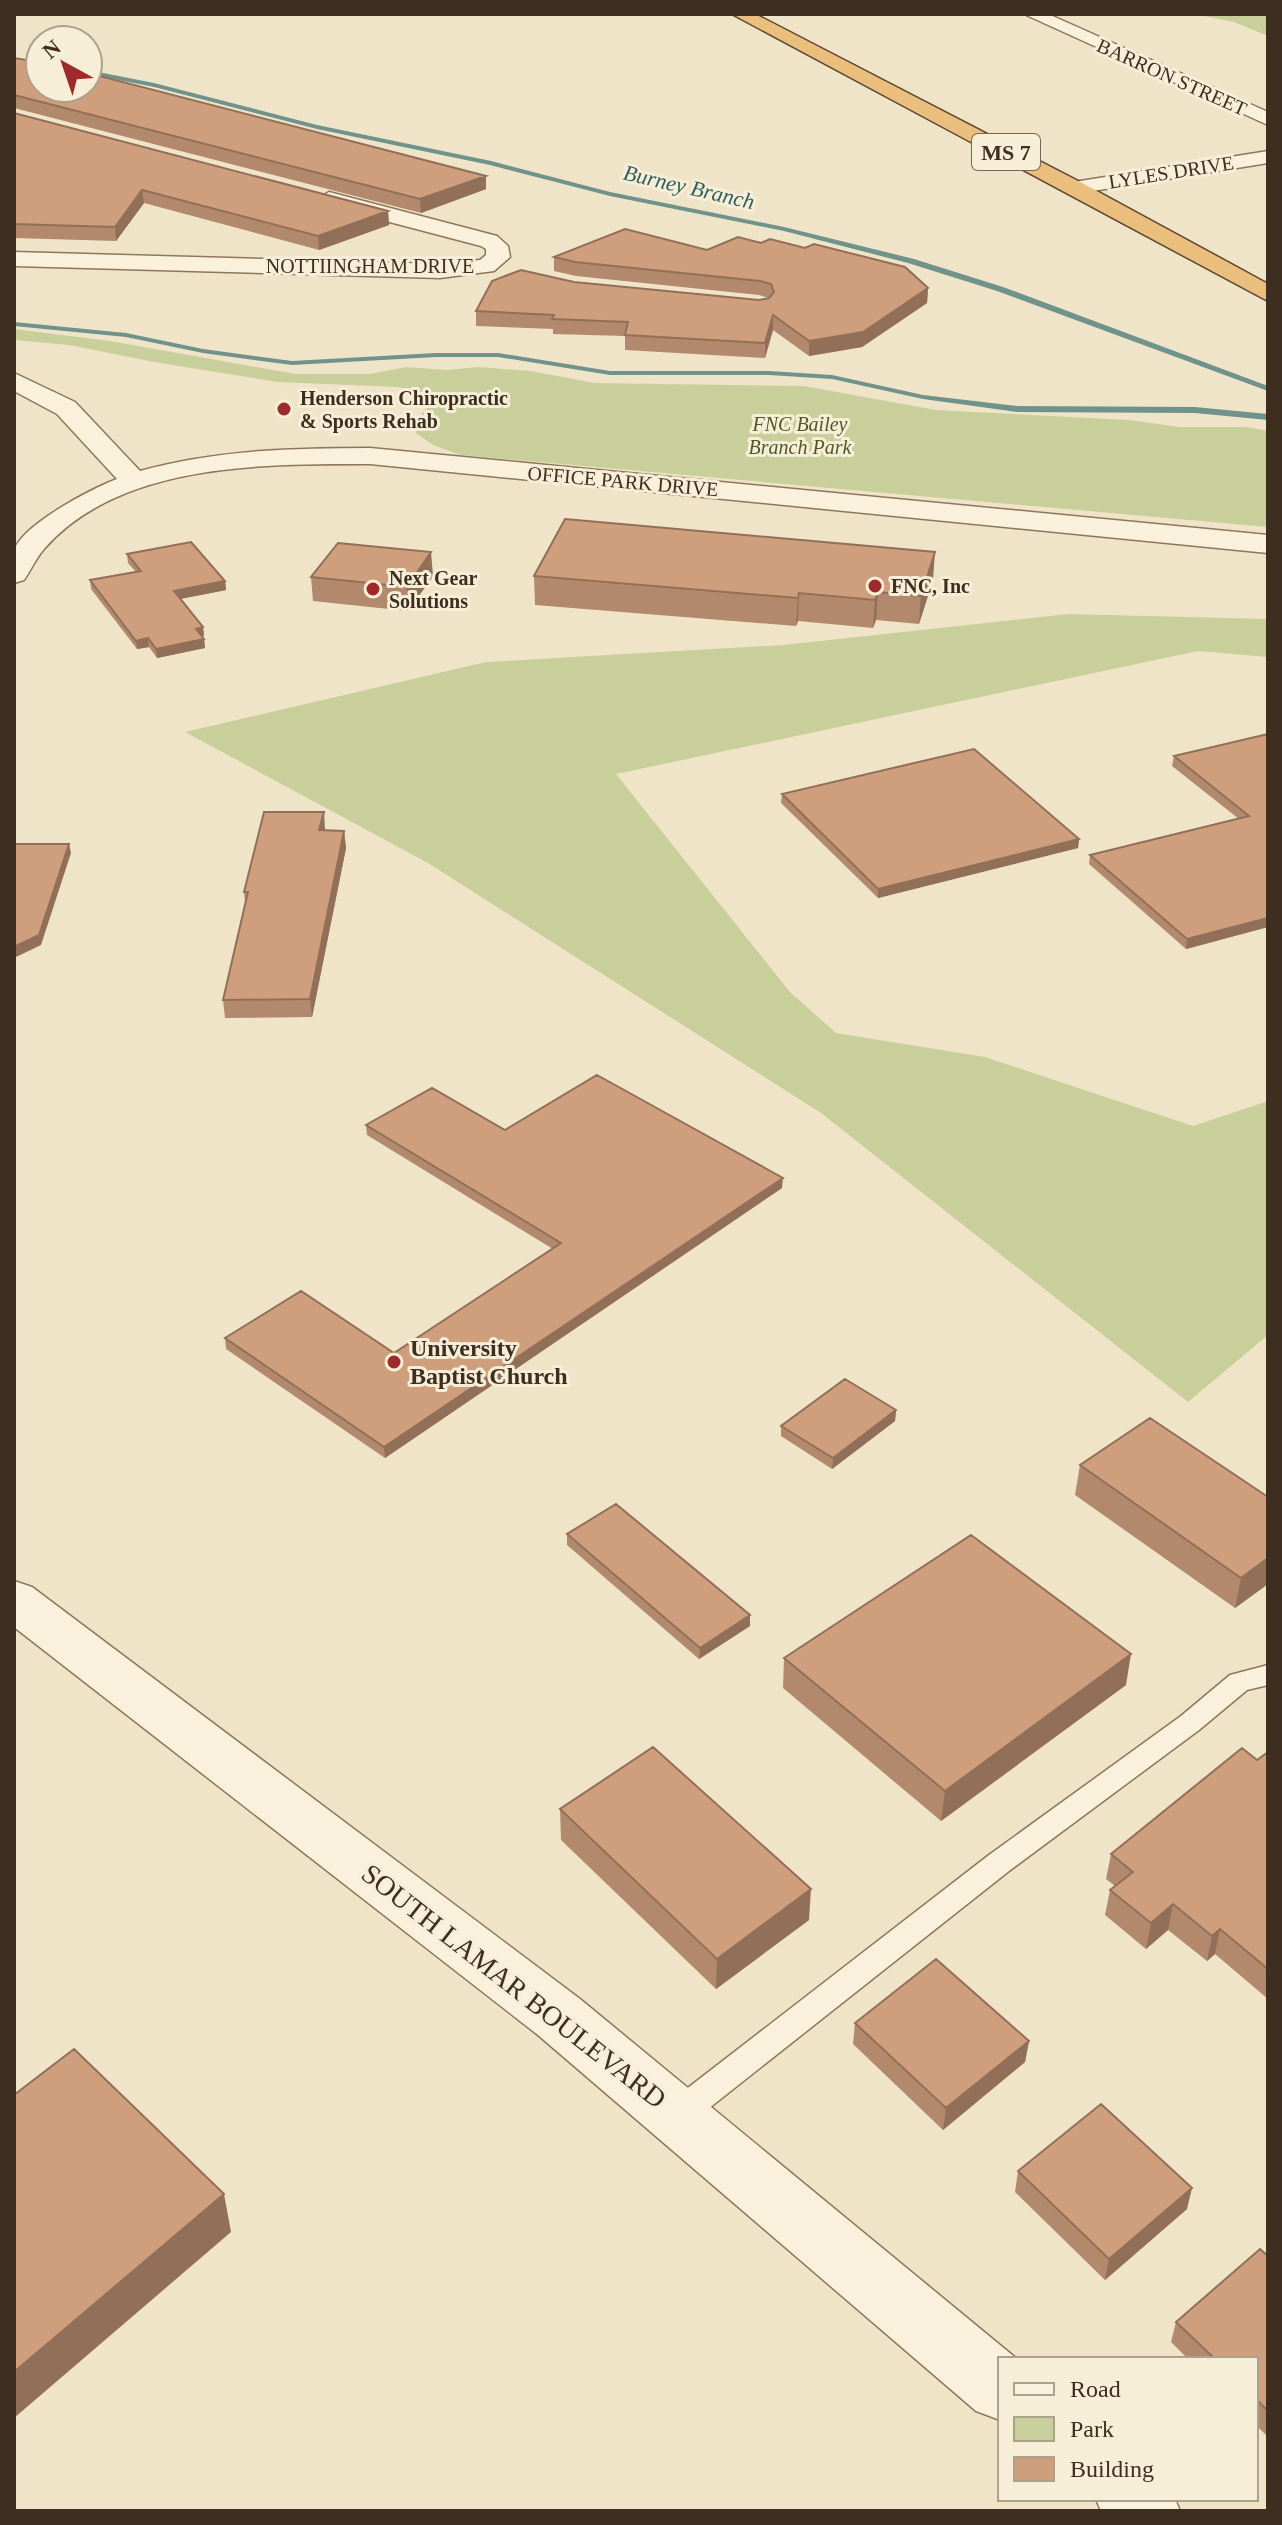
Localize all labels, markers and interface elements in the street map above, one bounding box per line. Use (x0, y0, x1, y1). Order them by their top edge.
north arrow (24, 24, 104, 104)
text: N (37, 34, 66, 64)
street label: BARRON STREET (1094, 34, 1250, 120)
road number: MS 7 (972, 134, 1040, 170)
street label: LYLES DRIVE (1107, 151, 1235, 193)
water label: Burney Branch (621, 160, 757, 214)
street label: NOTTIINGHAM DRIVE (266, 255, 474, 277)
place label: Henderson Chiropractic & Sports Rehab (300, 387, 508, 433)
marker: Henderson Chiropractic & Sports Rehab (275, 400, 293, 418)
park label: FNC Bailey Branch Park (749, 413, 852, 458)
street label: OFFICE PARK DRIVE (527, 462, 719, 500)
place label: Next Gear Solutions (389, 567, 477, 612)
place label: FNC, Inc (891, 575, 970, 597)
marker: FNC, Inc (866, 577, 884, 595)
marker: Next Gear Solutions (364, 580, 382, 598)
place label: University Baptist Church (410, 1335, 568, 1389)
marker: University Baptist Church (385, 1353, 403, 1371)
street label: SOUTH LAMAR BOULEVARD (356, 1858, 672, 2114)
legend (998, 2357, 1258, 2501)
text: Road (1070, 2376, 1121, 2402)
text: Park (1070, 2416, 1114, 2442)
text: Building (1070, 2456, 1154, 2482)

